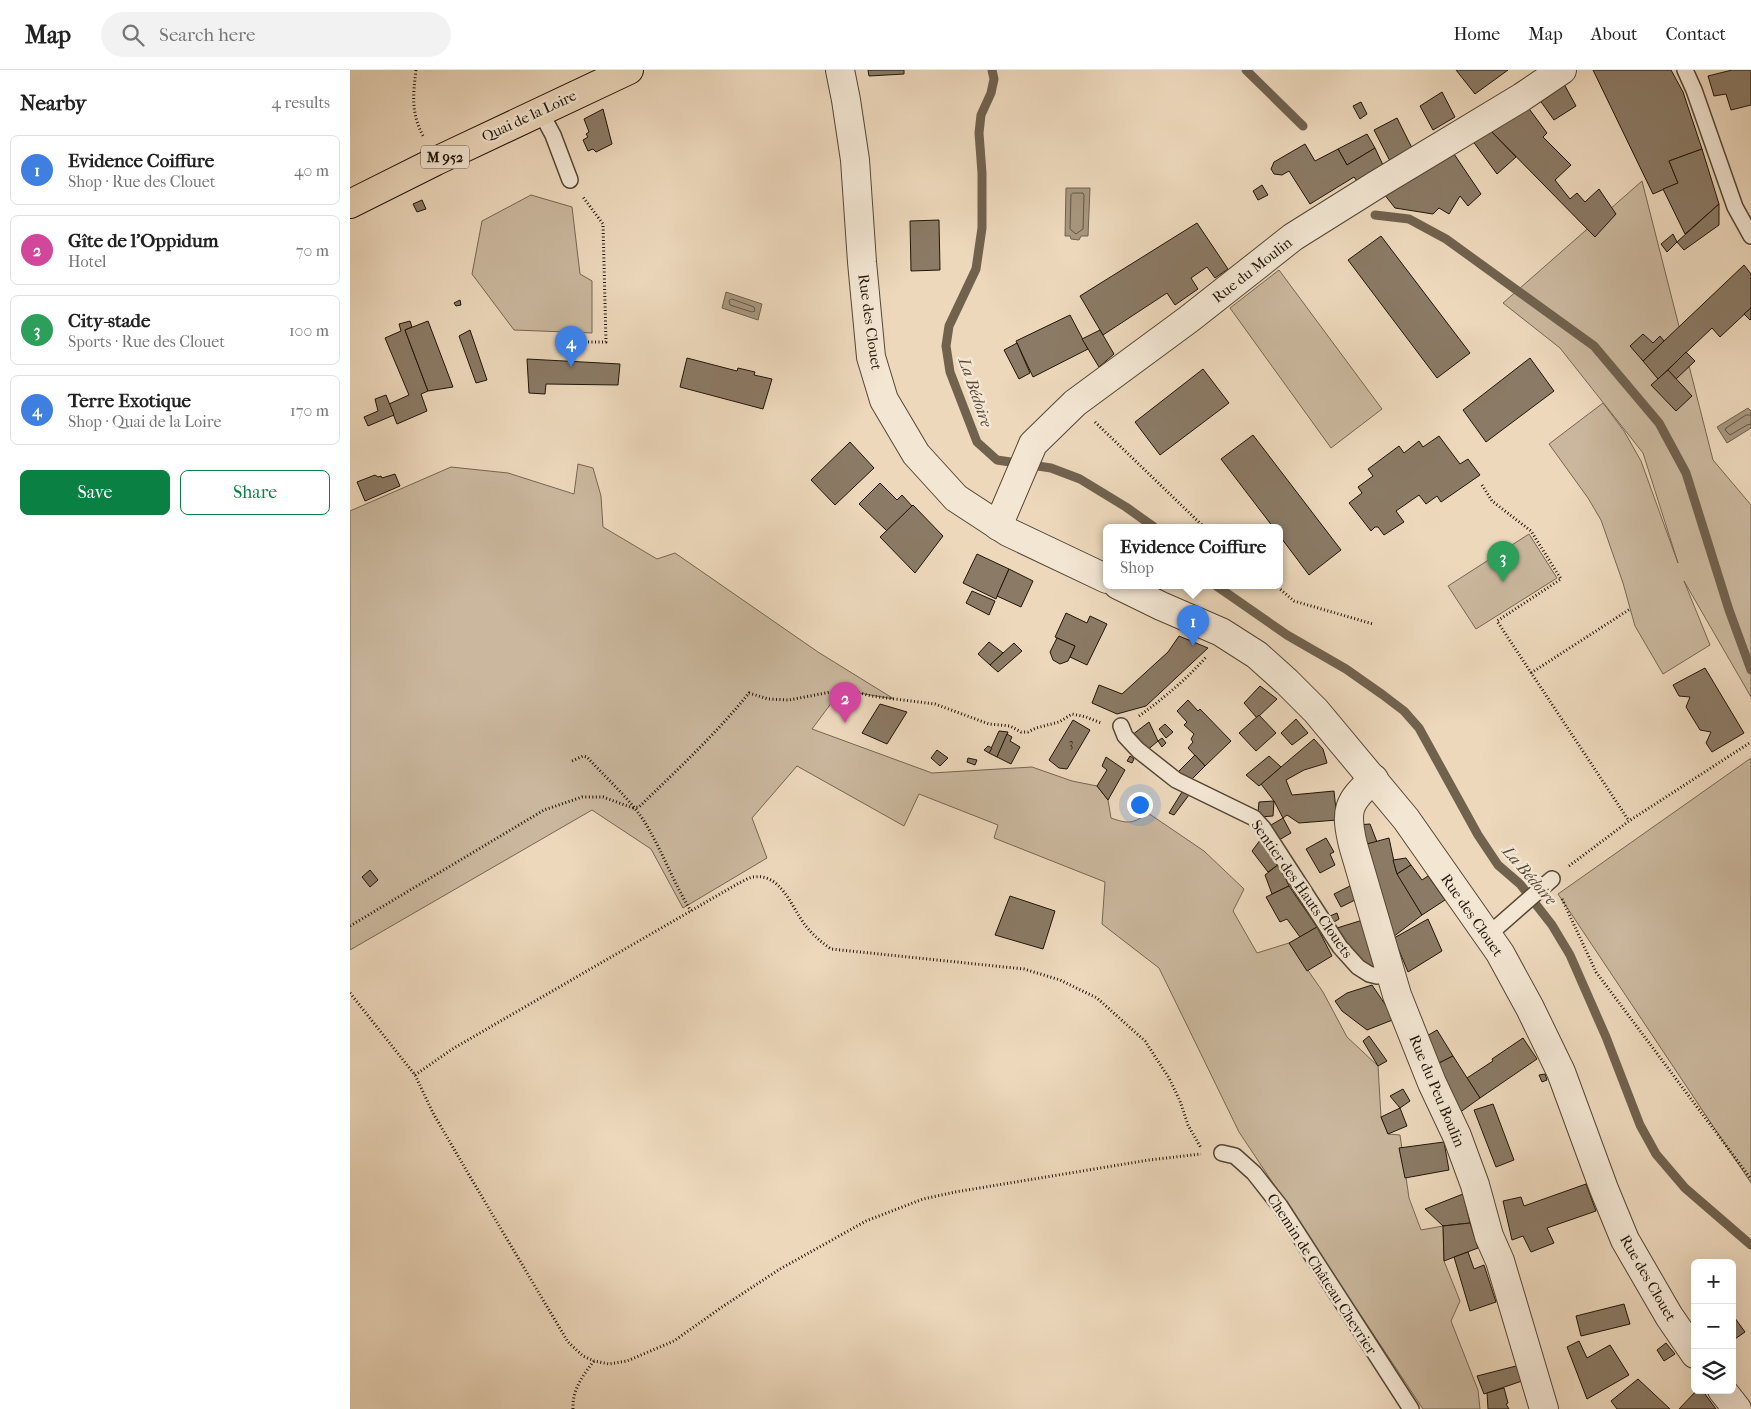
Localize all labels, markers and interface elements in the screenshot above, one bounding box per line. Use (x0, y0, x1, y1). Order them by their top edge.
search box (101, 12, 451, 57)
text: Map (25, 21, 71, 49)
icon: search (119, 21, 147, 49)
text: Search here (159, 24, 255, 46)
text: Home (1453, 24, 1500, 45)
text: Map (1528, 24, 1563, 45)
text: About (1591, 24, 1637, 45)
text: Contact (1665, 24, 1726, 45)
street label: Quai de la Loire (479, 86, 580, 146)
text: Nearby (20, 91, 86, 115)
text: 4 results (272, 93, 330, 112)
road number: M 952 (421, 145, 469, 168)
text: Evidence Coiffure (68, 150, 214, 172)
text: 1 (34, 161, 40, 180)
text: 40 m (294, 161, 329, 180)
text: Shop · Rue des Clouet (68, 172, 215, 191)
text: Gîte de l'Oppidum (68, 230, 218, 252)
street label: Rue du Moulin (1209, 233, 1296, 307)
text: 2 (33, 241, 41, 260)
text: 70 m (296, 241, 329, 260)
text: Hotel (68, 252, 106, 271)
street label: Rue des Clouet (854, 273, 886, 372)
text: City-stade (68, 310, 150, 332)
text: 3 (34, 321, 40, 340)
text: 100 m (289, 321, 329, 340)
pin: 4 (555, 326, 587, 367)
text: Sports · Rue des Clouet (68, 332, 225, 351)
water label: La Bédoire (954, 354, 996, 430)
text: Terre Exotique (68, 390, 191, 412)
text: 4 (32, 401, 42, 420)
text: 170 m (290, 401, 329, 420)
text: Shop · Quai de la Loire (68, 412, 221, 431)
button: Save (20, 470, 170, 515)
button: Share (180, 470, 330, 515)
popup (1103, 524, 1283, 589)
text: Evidence Coiffure (1120, 536, 1266, 558)
pin: 3 (1487, 541, 1519, 582)
text: Shop (1120, 558, 1154, 577)
pin: 1 (1177, 605, 1209, 646)
pin: 2 (829, 682, 861, 723)
house number: 3 (1069, 736, 1074, 750)
your location (1127, 792, 1153, 818)
street label: Sentier des Hauts Clouets (1247, 816, 1357, 962)
water label: La Bédoire (1498, 841, 1561, 909)
street label: Rue des Clouet (1437, 870, 1508, 960)
street label: Rue du Peu Boulin (1405, 1032, 1469, 1150)
street label: Chemin de Château Chevrier (1263, 1190, 1381, 1358)
street label: Rue des Clouet (1616, 1232, 1680, 1325)
map controls (1691, 1259, 1736, 1394)
button: + (1691, 1259, 1736, 1304)
button: − (1691, 1304, 1736, 1349)
button: layers (1691, 1349, 1736, 1394)

